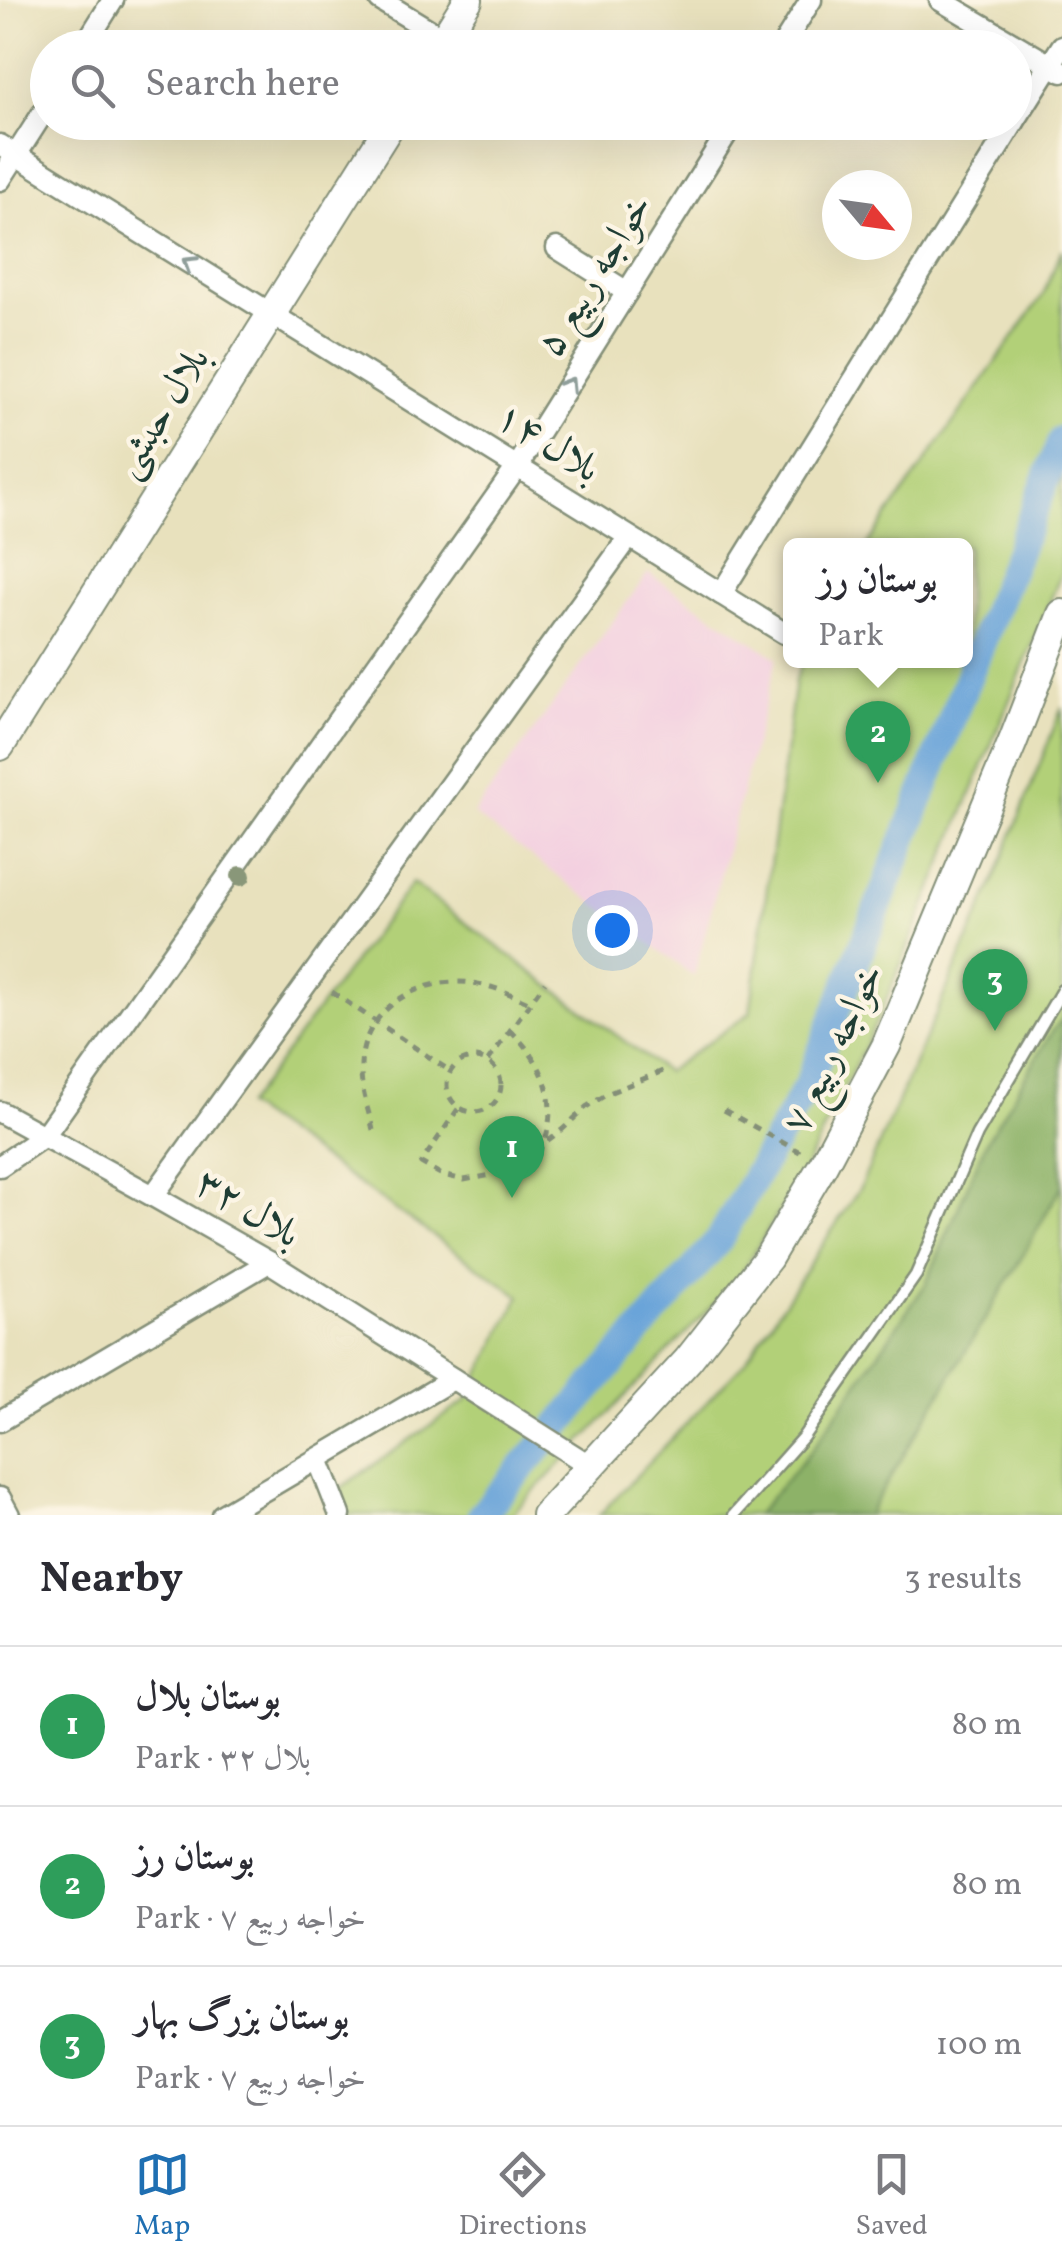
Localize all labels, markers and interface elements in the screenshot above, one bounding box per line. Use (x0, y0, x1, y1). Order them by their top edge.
search box (30, 30, 1032, 140)
icon: search (65, 58, 120, 113)
text: Search here (145, 59, 340, 112)
north arrow (822, 170, 912, 260)
street label: خواجه ربیع ۵ (524, 184, 672, 371)
one-way arrow (182, 256, 200, 275)
street label: بلال حبشی (101, 336, 225, 490)
one-way arrow (556, 377, 575, 395)
street label: بلال ۱۴ (484, 390, 610, 498)
popup (783, 538, 973, 668)
text: بوستان رز (818, 555, 938, 608)
text: Park (818, 615, 884, 659)
pin: 2 (846, 700, 910, 783)
your location (587, 905, 638, 956)
pin: 3 (962, 948, 1028, 1031)
street label: خواجه ربیع ۷ (770, 954, 904, 1145)
pin: 1 (480, 1116, 544, 1198)
street label: بلال ۳۲ (184, 1157, 310, 1263)
text: Nearby (40, 1551, 183, 1610)
text: 3 results (904, 1558, 1022, 1602)
text: بوستان بلال (135, 1672, 281, 1725)
text: 1 (66, 1704, 79, 1748)
text: 80 m (952, 1704, 1022, 1748)
text: Park · بلال ۳۲ (135, 1738, 311, 1782)
text: بوستان رز (135, 1832, 255, 1885)
text: 2 (64, 1864, 81, 1908)
text: 80 m (952, 1864, 1022, 1908)
text: Park · خواجه ربیع ۷ (135, 1898, 366, 1942)
text: بوستان بزرگ بهار (135, 1992, 349, 2045)
text: 3 (64, 2024, 81, 2068)
text: 100 m (936, 2024, 1022, 2068)
text: Park · خواجه ربیع ۷ (135, 2058, 366, 2102)
tab: Map (134, 2147, 190, 2246)
tab: Directions (459, 2147, 587, 2246)
tab: Saved (856, 2147, 928, 2246)

